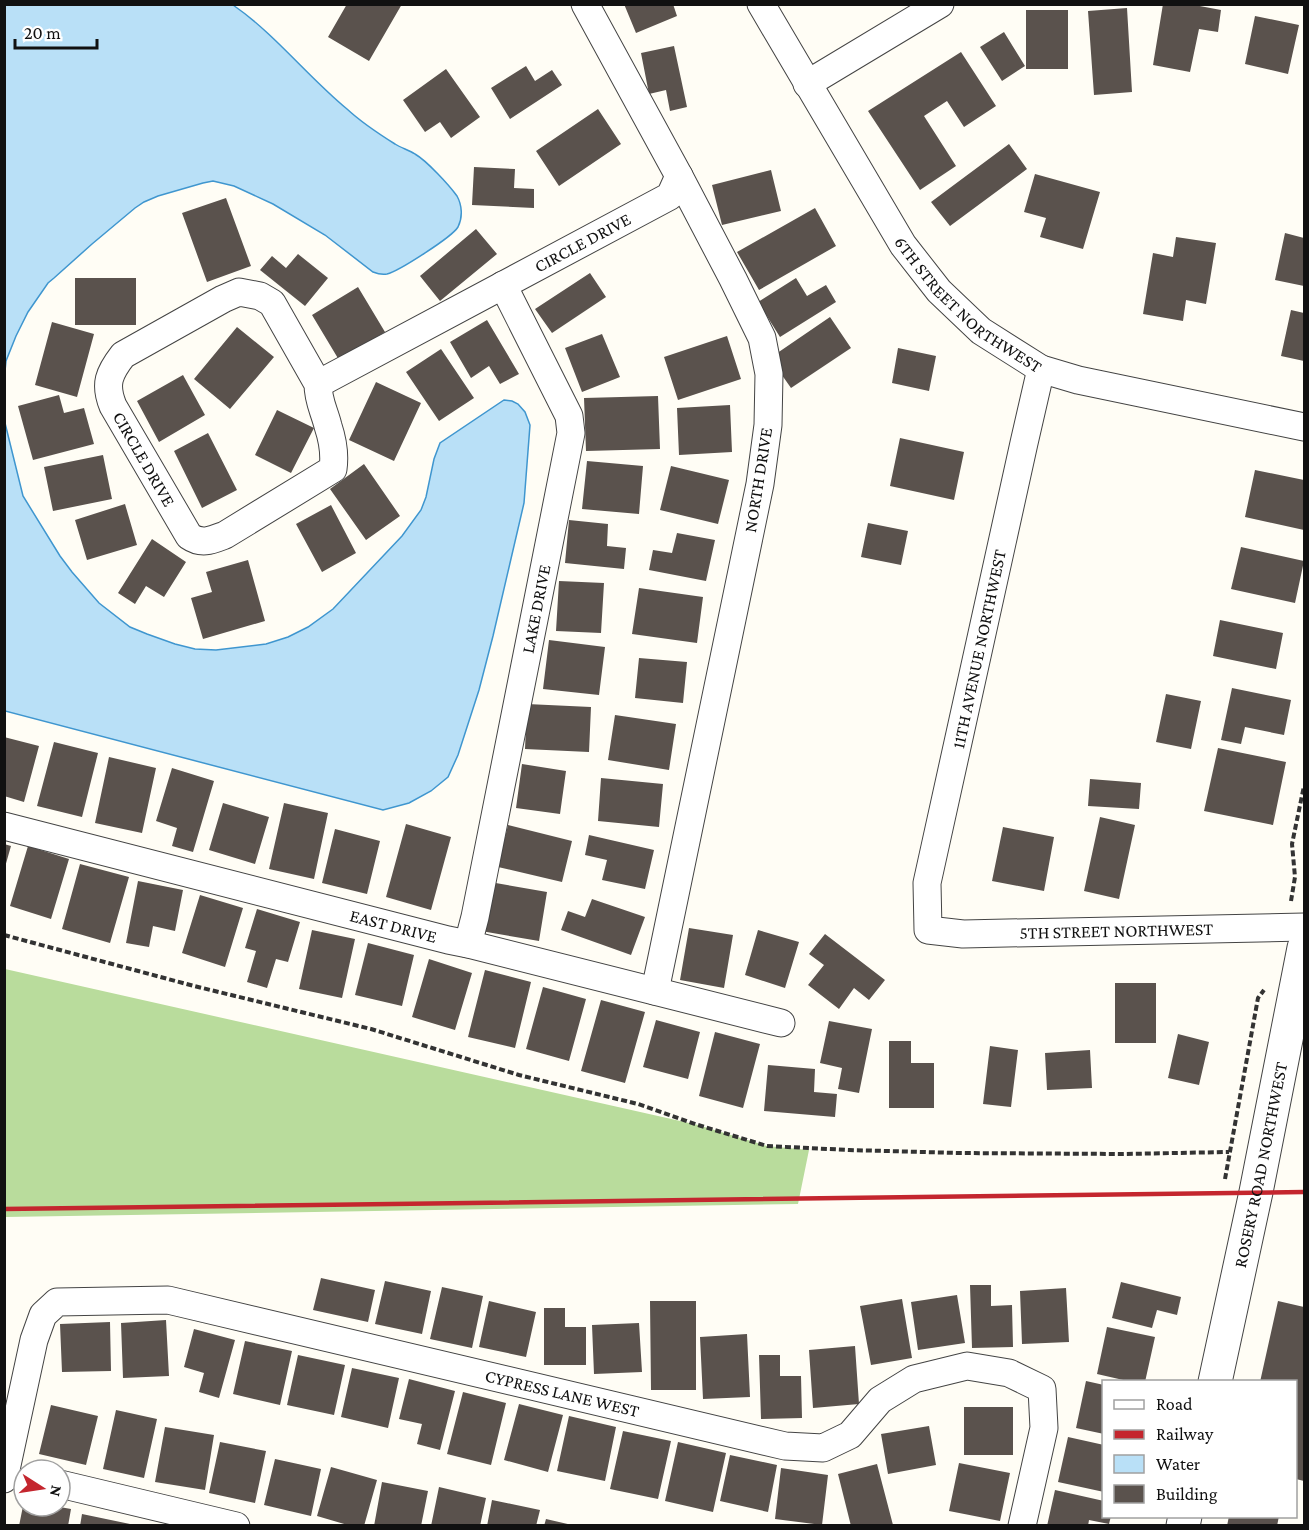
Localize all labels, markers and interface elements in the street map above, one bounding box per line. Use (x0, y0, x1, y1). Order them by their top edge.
scale bar (15, 12, 98, 50)
text: 20 m (24, 23, 61, 43)
street label: CIRCLE DRIVE (531, 209, 634, 276)
street label: 6TH STREET NORTHWEST (890, 233, 1046, 377)
street label: CIRCLE DRIVE (109, 408, 179, 510)
street label: NORTH DRIVE (740, 426, 776, 534)
street label: 11TH AVENUE NORTHWEST (948, 547, 1010, 750)
street label: LAKE DRIVE (518, 562, 555, 655)
street label: EAST DRIVE (348, 905, 439, 947)
street label: 5TH STREET NORTHWEST (1019, 919, 1213, 943)
street label: ROSERY ROAD NORTHWEST (1230, 1060, 1291, 1269)
street label: CYPRESS LANE WEST (483, 1365, 642, 1421)
legend (1102, 1380, 1297, 1518)
text: Road (1156, 1394, 1193, 1414)
text: Railway (1156, 1424, 1214, 1444)
text: Water (1156, 1454, 1201, 1474)
north arrow (12, 1458, 72, 1518)
text: N (47, 1484, 66, 1498)
text: Building (1156, 1484, 1218, 1504)

